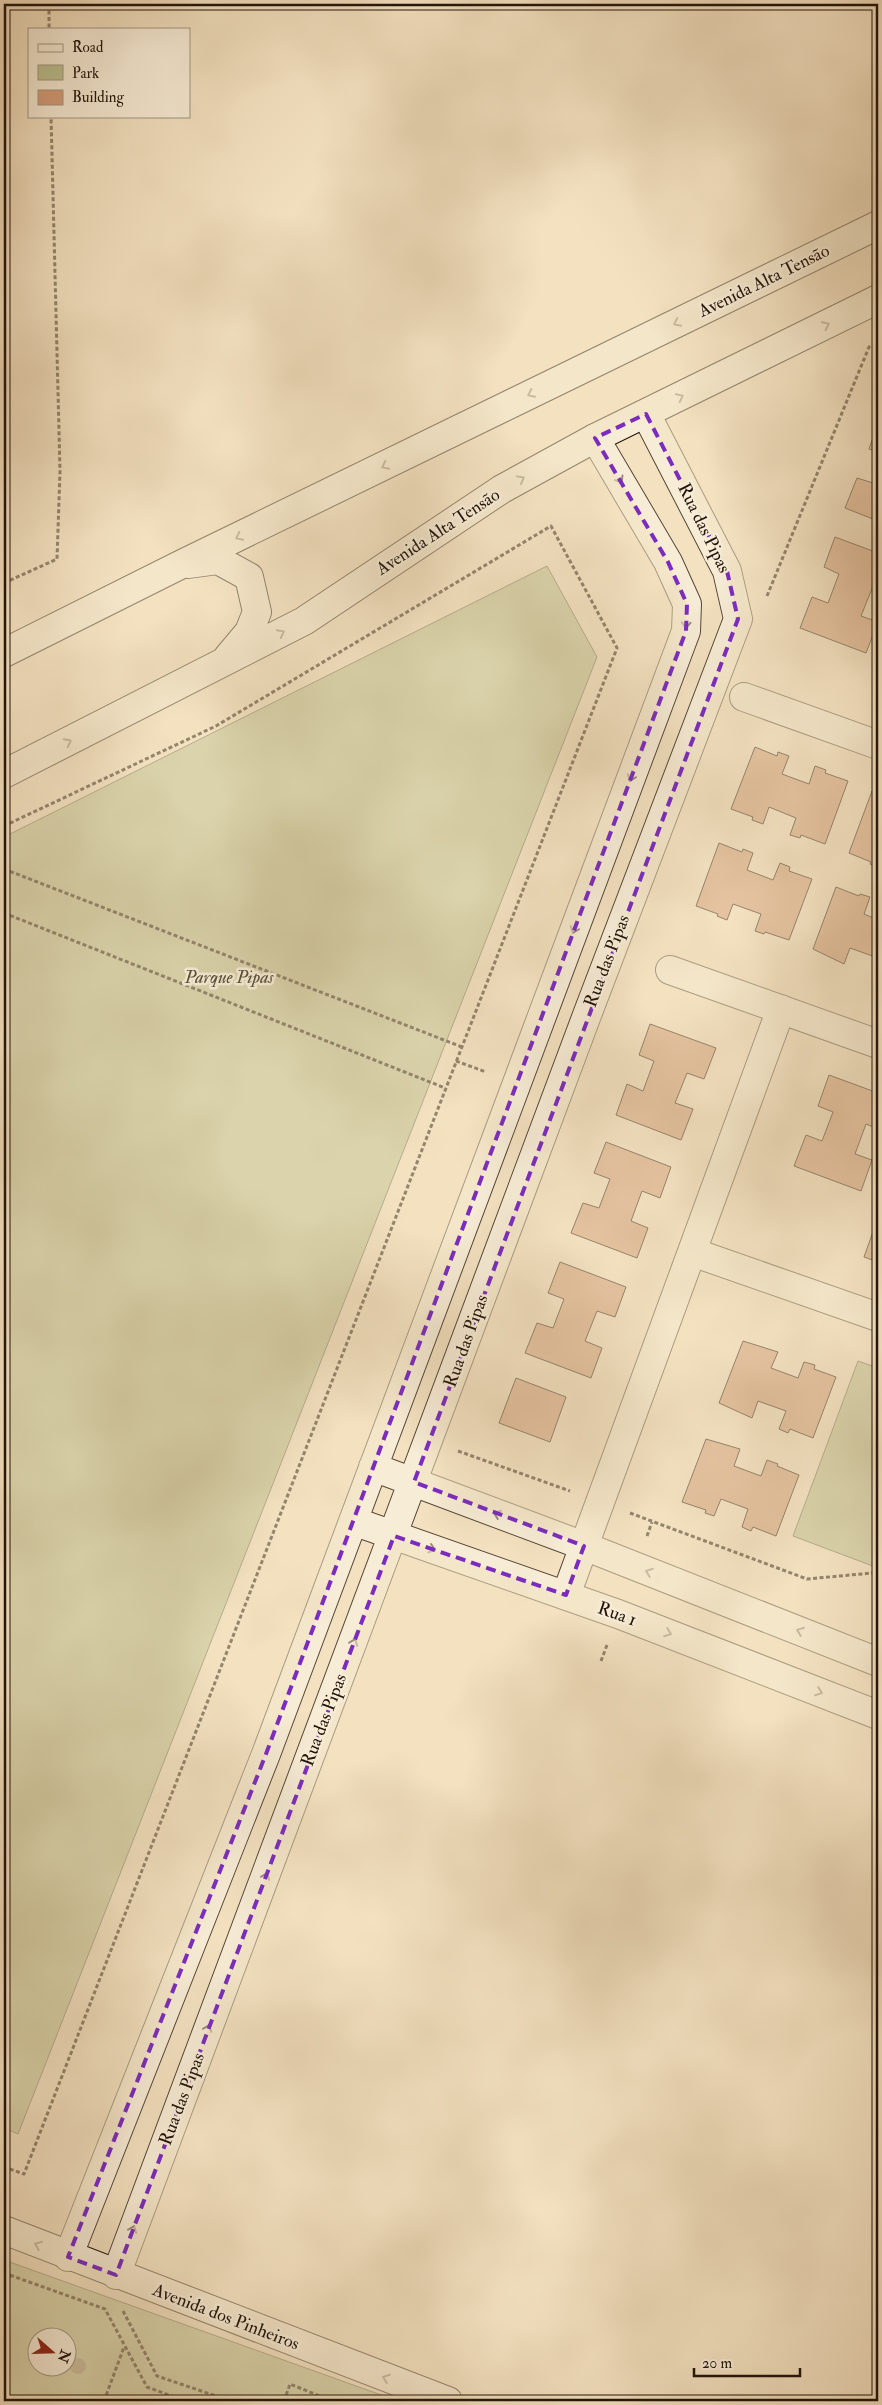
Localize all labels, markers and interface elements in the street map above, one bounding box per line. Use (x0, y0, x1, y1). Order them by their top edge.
legend (28, 28, 190, 118)
text: Road (72, 38, 104, 57)
text: Park (72, 64, 99, 83)
text: Building (72, 88, 124, 107)
street label: Avenida Alta Tensão (694, 239, 834, 323)
one-way arrow (673, 317, 682, 328)
one-way arrow (821, 321, 830, 331)
one-way arrow (527, 388, 536, 399)
one-way arrow (675, 393, 684, 403)
one-way arrow (381, 459, 390, 470)
one-way arrow (515, 475, 524, 485)
one-way arrow (613, 475, 623, 484)
street label: Rua das Pipas (672, 479, 736, 577)
street label: Avenida Alta Tensão (371, 483, 505, 581)
one-way arrow (235, 531, 244, 541)
one-way arrow (681, 622, 692, 630)
one-way arrow (276, 629, 285, 639)
one-way arrow (63, 738, 72, 748)
one-way arrow (627, 773, 637, 782)
street label: Rua das Pipas (579, 911, 635, 1011)
one-way arrow (570, 925, 580, 934)
park label: Parque Pipas (184, 966, 274, 989)
street label: Rua das Pipas (439, 1291, 493, 1391)
one-way arrow (494, 1509, 502, 1519)
one-way arrow (427, 1543, 436, 1553)
one-way arrow (645, 1568, 654, 1578)
street label: Rua 1 (594, 1596, 640, 1632)
one-way arrow (663, 1627, 671, 1637)
one-way arrow (796, 1627, 805, 1638)
one-way arrow (347, 1638, 358, 1647)
street label: Rua das Pipas (296, 1670, 352, 1770)
one-way arrow (814, 1686, 823, 1696)
one-way arrow (260, 1872, 270, 1881)
one-way arrow (202, 2024, 213, 2033)
street label: Rua das Pipas (154, 2049, 210, 2149)
one-way arrow (127, 2226, 137, 2234)
one-way arrow (35, 2240, 43, 2250)
street label: Avenida dos Pinheiros (148, 2278, 303, 2356)
north arrow (28, 2328, 78, 2378)
scale bar (694, 2345, 801, 2377)
text: N (53, 2347, 74, 2366)
text: 20 m (702, 2354, 732, 2373)
one-way arrow (382, 2374, 391, 2384)

